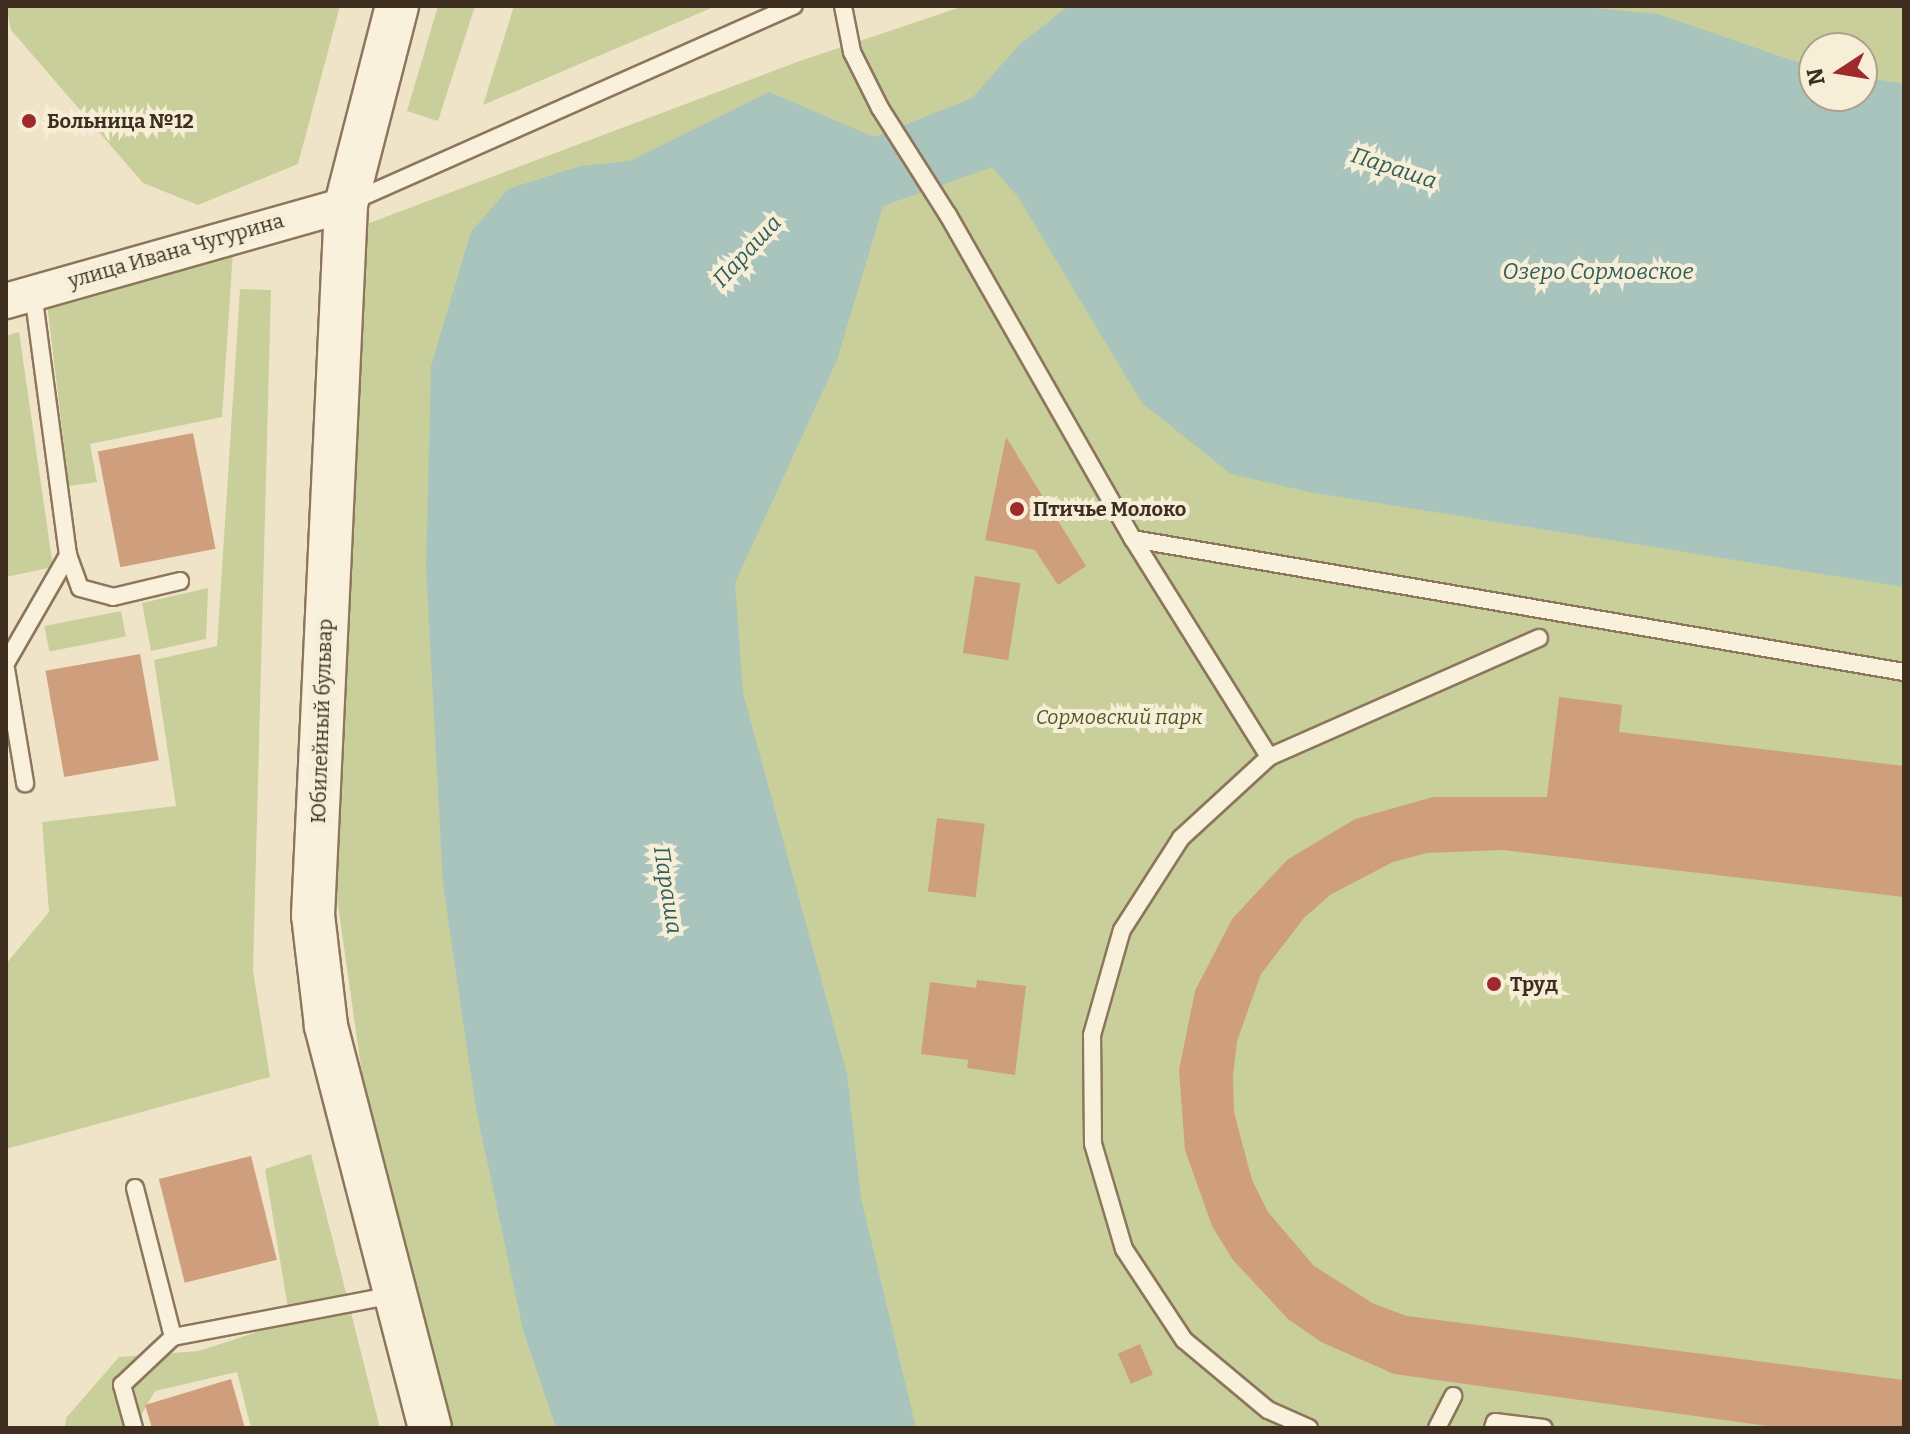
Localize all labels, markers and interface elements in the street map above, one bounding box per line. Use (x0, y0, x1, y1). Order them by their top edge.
north arrow (1798, 32, 1878, 112)
text: N (1801, 66, 1831, 88)
place label: Больница №12 (47, 109, 194, 133)
marker: Больница №12 (18, 110, 40, 132)
water label: Параша (1348, 142, 1440, 194)
street label: улица Ивана Чугурина (66, 209, 286, 293)
water label: Параша (707, 210, 787, 292)
water label: Озеро Сормовское (1503, 259, 1693, 285)
place label: Птичье Молоко (1033, 497, 1186, 521)
marker: Птичье Молоко (1008, 500, 1026, 518)
street label: Юбилейный бульвар (306, 618, 338, 824)
park label: Сормовский парк (1036, 705, 1202, 729)
water label: Параша (648, 844, 688, 936)
place label: Труд (1510, 972, 1558, 996)
marker: Труд (1485, 975, 1503, 993)

